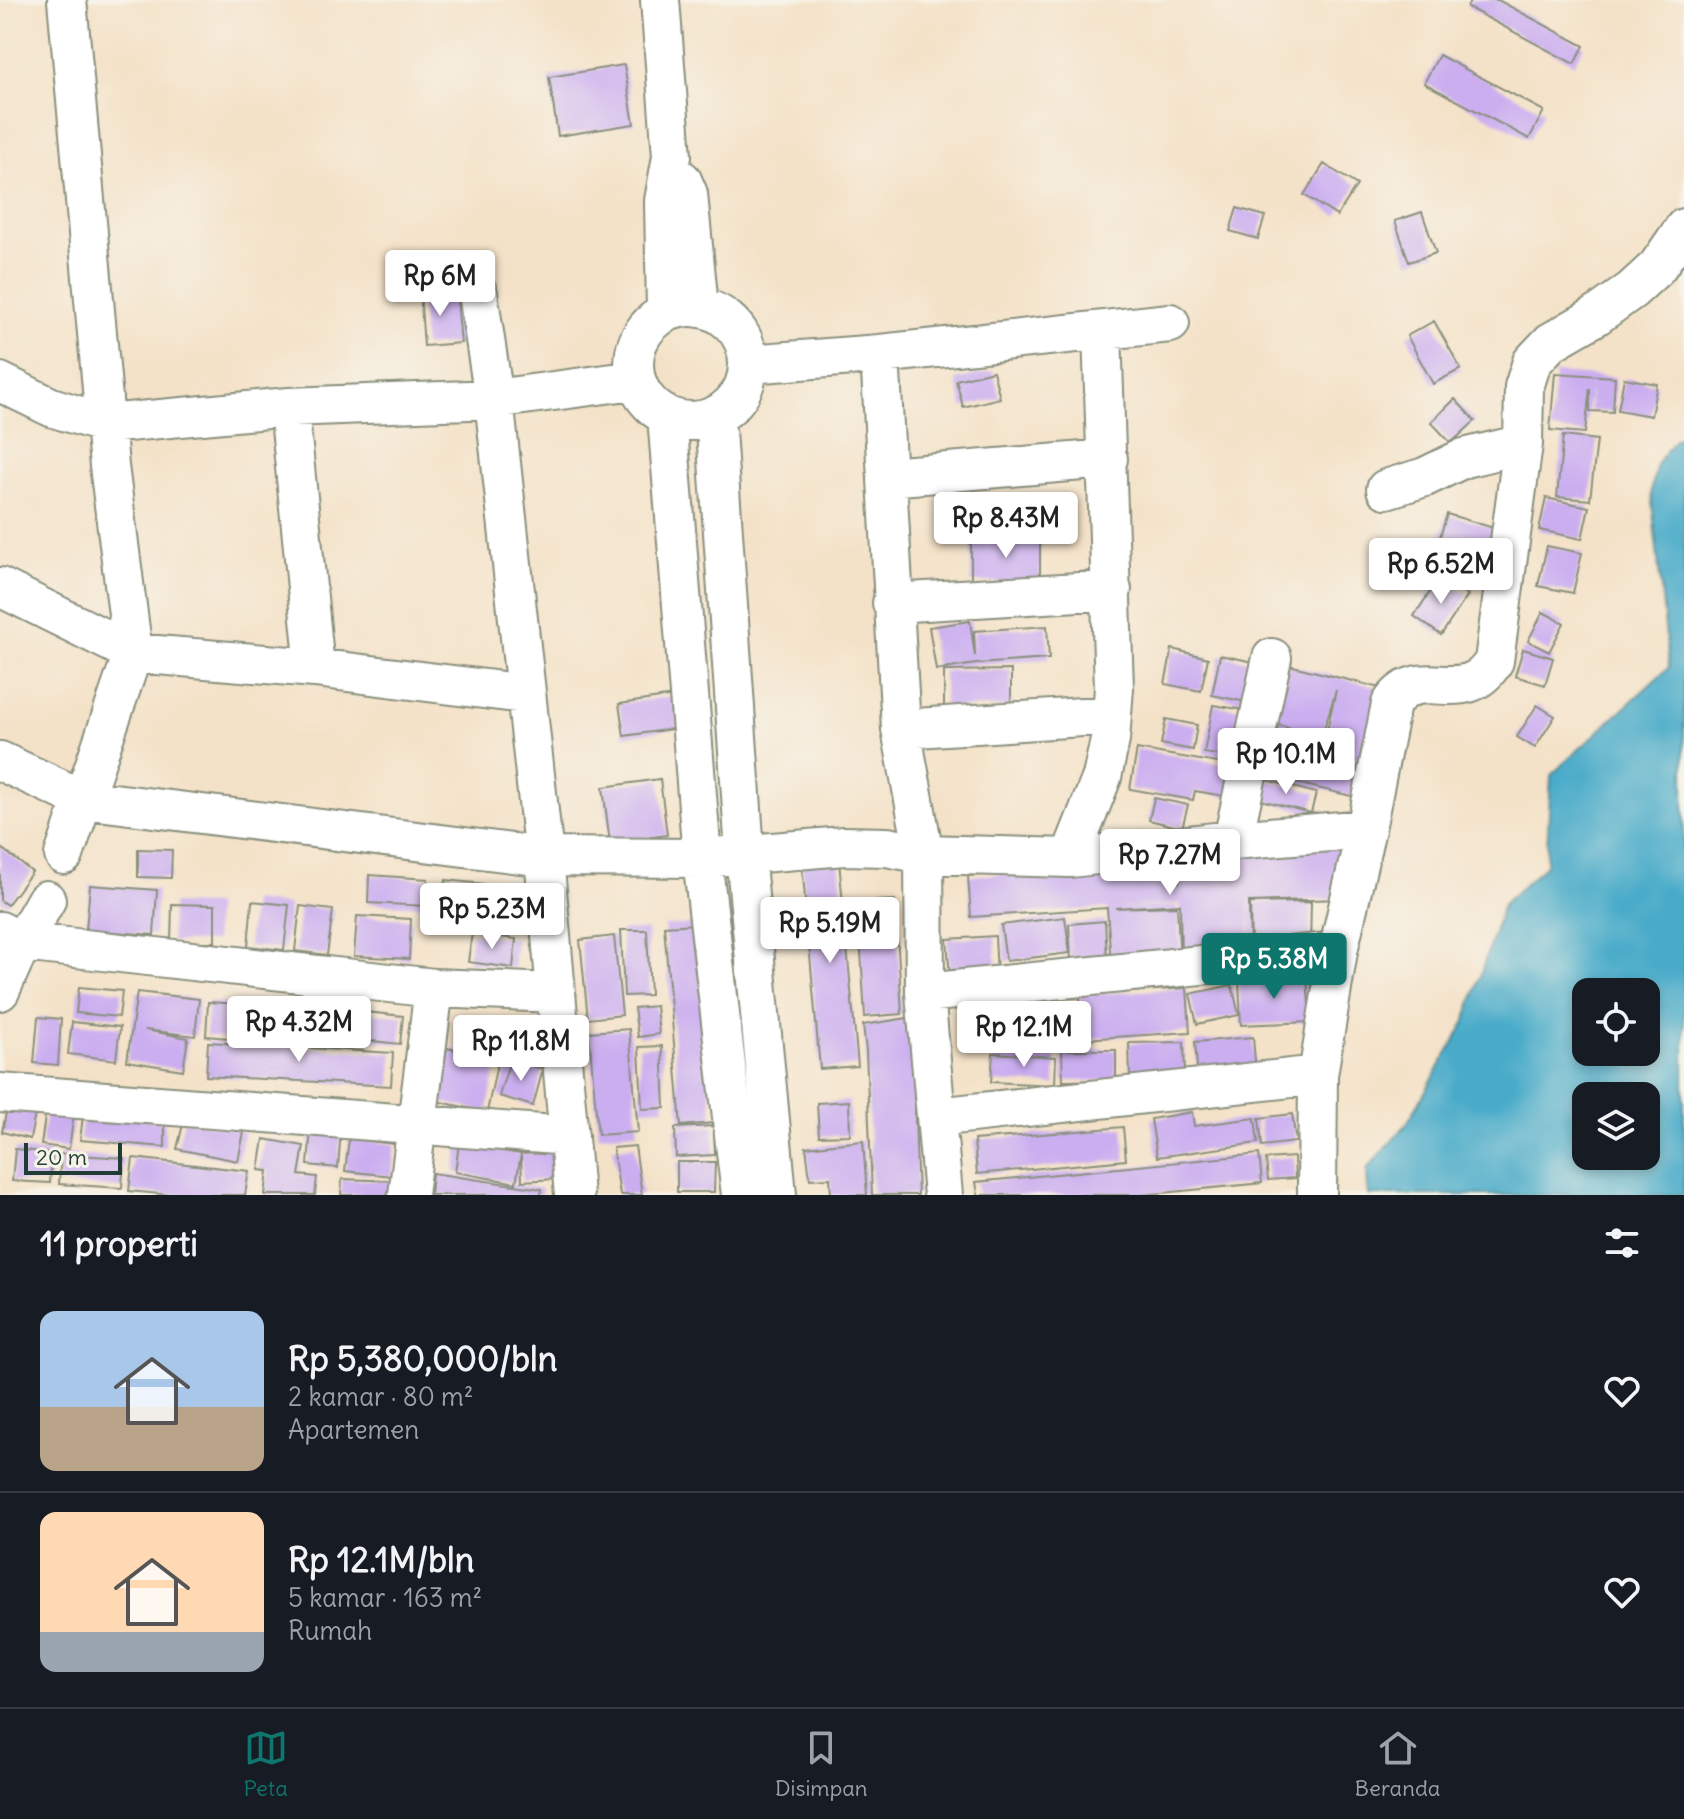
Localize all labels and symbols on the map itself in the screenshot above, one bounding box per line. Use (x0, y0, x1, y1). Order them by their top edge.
pin: Rp 6M (384, 250, 496, 318)
pin: Rp 8.43M (923, 492, 1089, 560)
pin: Rp 6.52M (1358, 538, 1524, 606)
pin: Rp 10.1M (1203, 728, 1369, 796)
pin: Rp 7.27M (1087, 829, 1253, 897)
pin: Rp 5.23M (409, 883, 575, 951)
pin: Rp 5.19M (747, 897, 913, 965)
pin: Rp 5.38M (1191, 933, 1357, 1001)
pin: Rp 4.32M (216, 996, 382, 1064)
pin: Rp 12.1M (941, 1001, 1107, 1069)
pin: Rp 11.8M (438, 1015, 604, 1083)
scale bar (24, 1139, 122, 1175)

